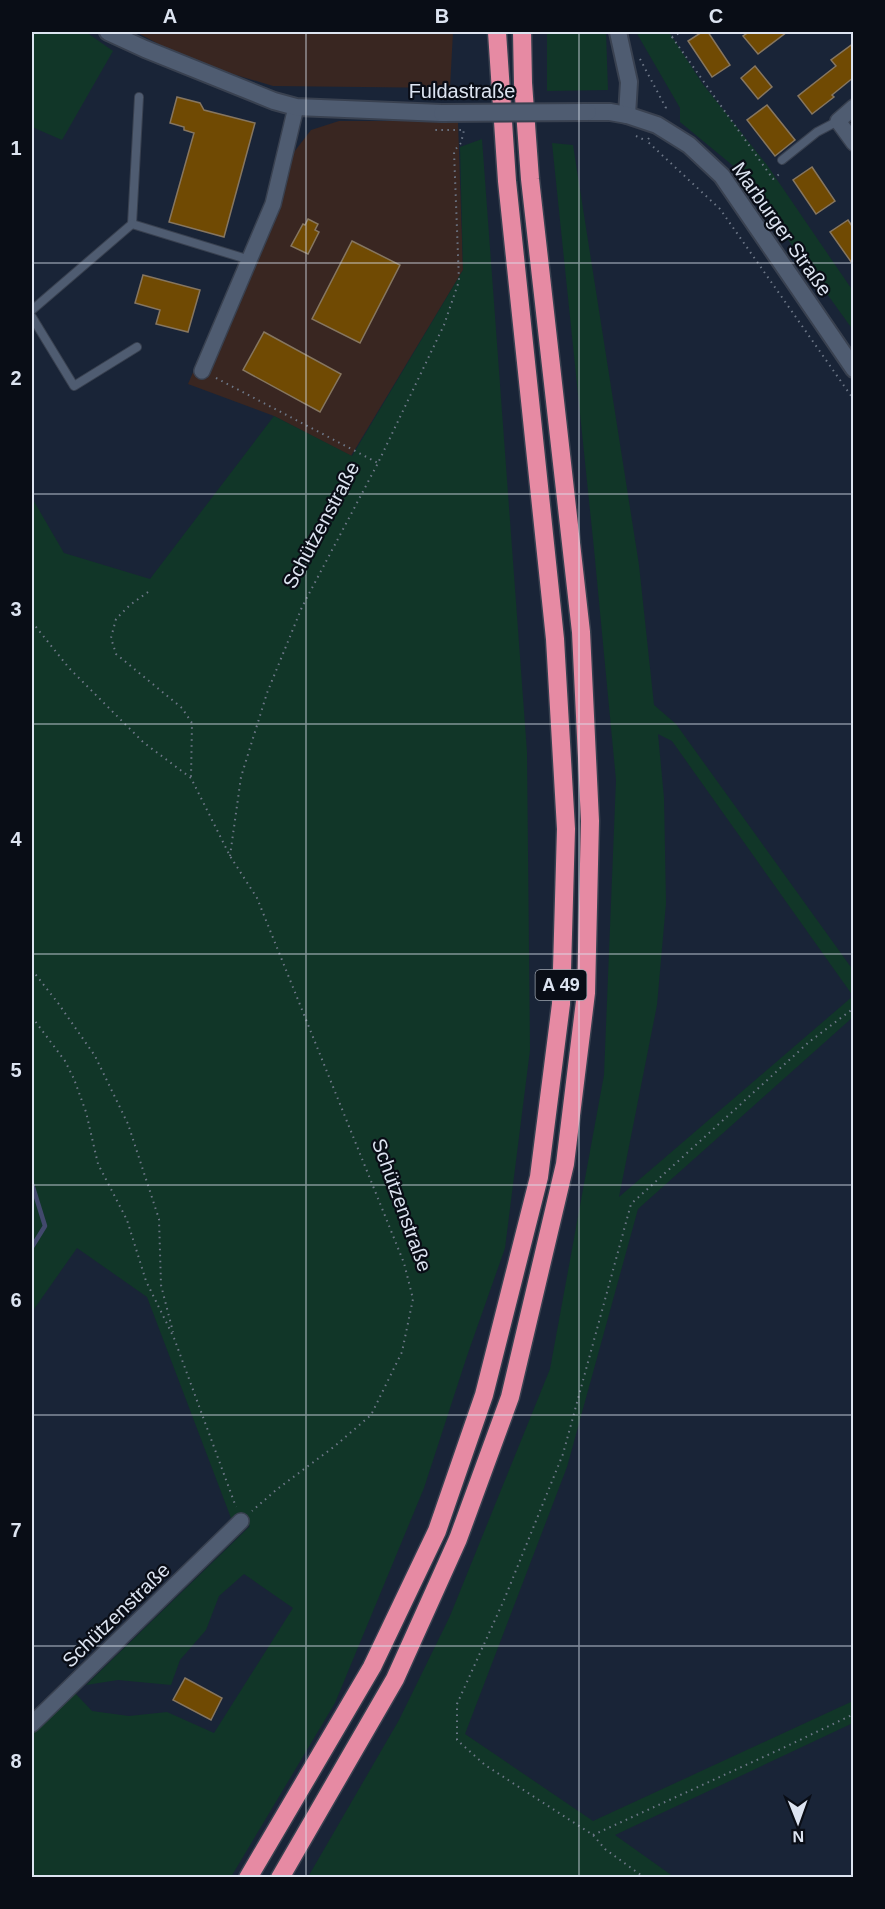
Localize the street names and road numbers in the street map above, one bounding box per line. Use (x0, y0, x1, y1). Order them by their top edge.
street label: Fuldastraße (409, 80, 515, 102)
street label: Marburger Straße (728, 158, 836, 300)
street label: Schützenstraße (278, 458, 364, 592)
road number: A 49 (536, 970, 586, 1000)
street label: Schützenstraße (368, 1135, 436, 1275)
street label: Schützenstraße (58, 1558, 174, 1672)

